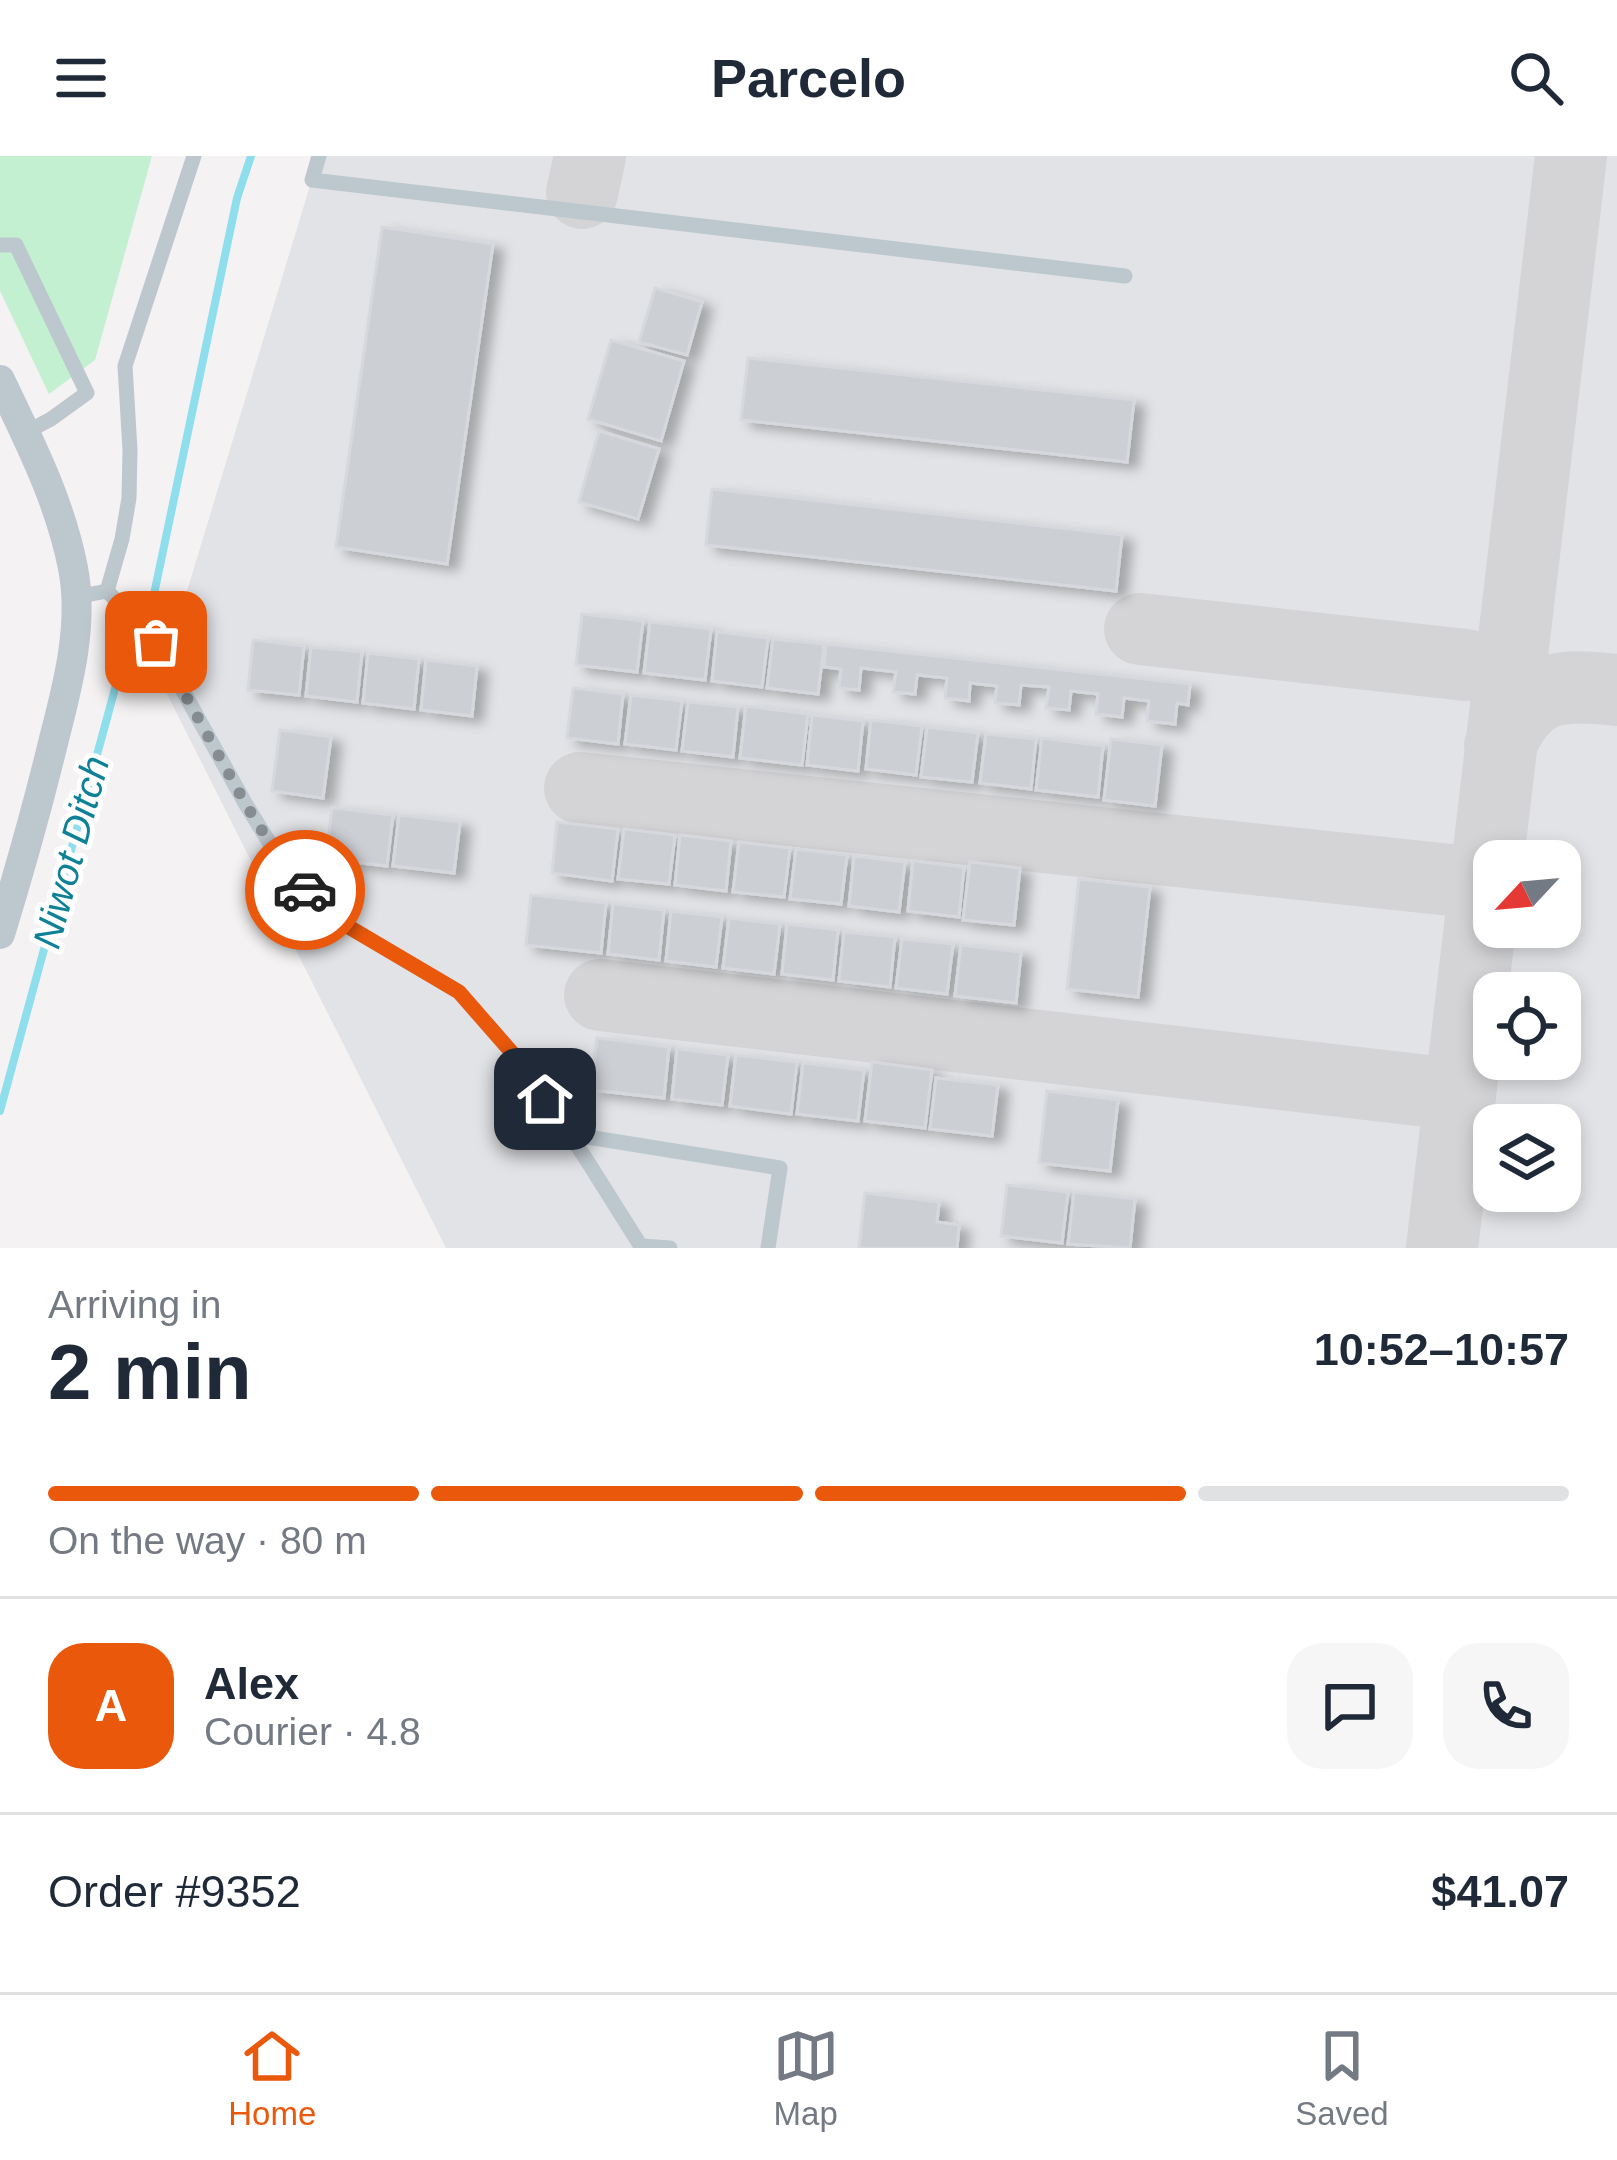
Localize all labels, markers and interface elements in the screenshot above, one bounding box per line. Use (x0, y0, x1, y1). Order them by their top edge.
icon: menu (48, 45, 114, 111)
icon: search (1503, 45, 1569, 111)
text: Parcelo (711, 48, 906, 108)
pin (105, 591, 207, 693)
icon: bag (123, 609, 189, 675)
water label: Niwot Ditch (25, 751, 117, 953)
courier (245, 830, 365, 950)
north arrow (1473, 840, 1581, 948)
map controls (1473, 840, 1581, 1212)
icon: car (272, 857, 338, 923)
button: locate (1473, 972, 1581, 1080)
pin (494, 1048, 596, 1150)
icon: home (512, 1066, 578, 1132)
button: layers (1473, 1104, 1581, 1212)
text: Arriving in (48, 1283, 221, 1326)
text: 10:52–10:57 (1314, 1324, 1569, 1375)
text: 2 min (48, 1328, 252, 1416)
text: On the way · 80 m (48, 1519, 367, 1562)
button: chat (1287, 1643, 1413, 1769)
button: phone (1443, 1643, 1569, 1769)
text: Alex (204, 1658, 299, 1709)
text: A (95, 1680, 127, 1731)
text: Courier · 4.8 (204, 1710, 421, 1753)
text: Order #9352 (48, 1866, 301, 1917)
text: $41.07 (1431, 1866, 1569, 1917)
tab: Home (228, 2023, 316, 2133)
tab: Map (773, 2023, 839, 2133)
tab: Saved (1295, 2023, 1389, 2133)

